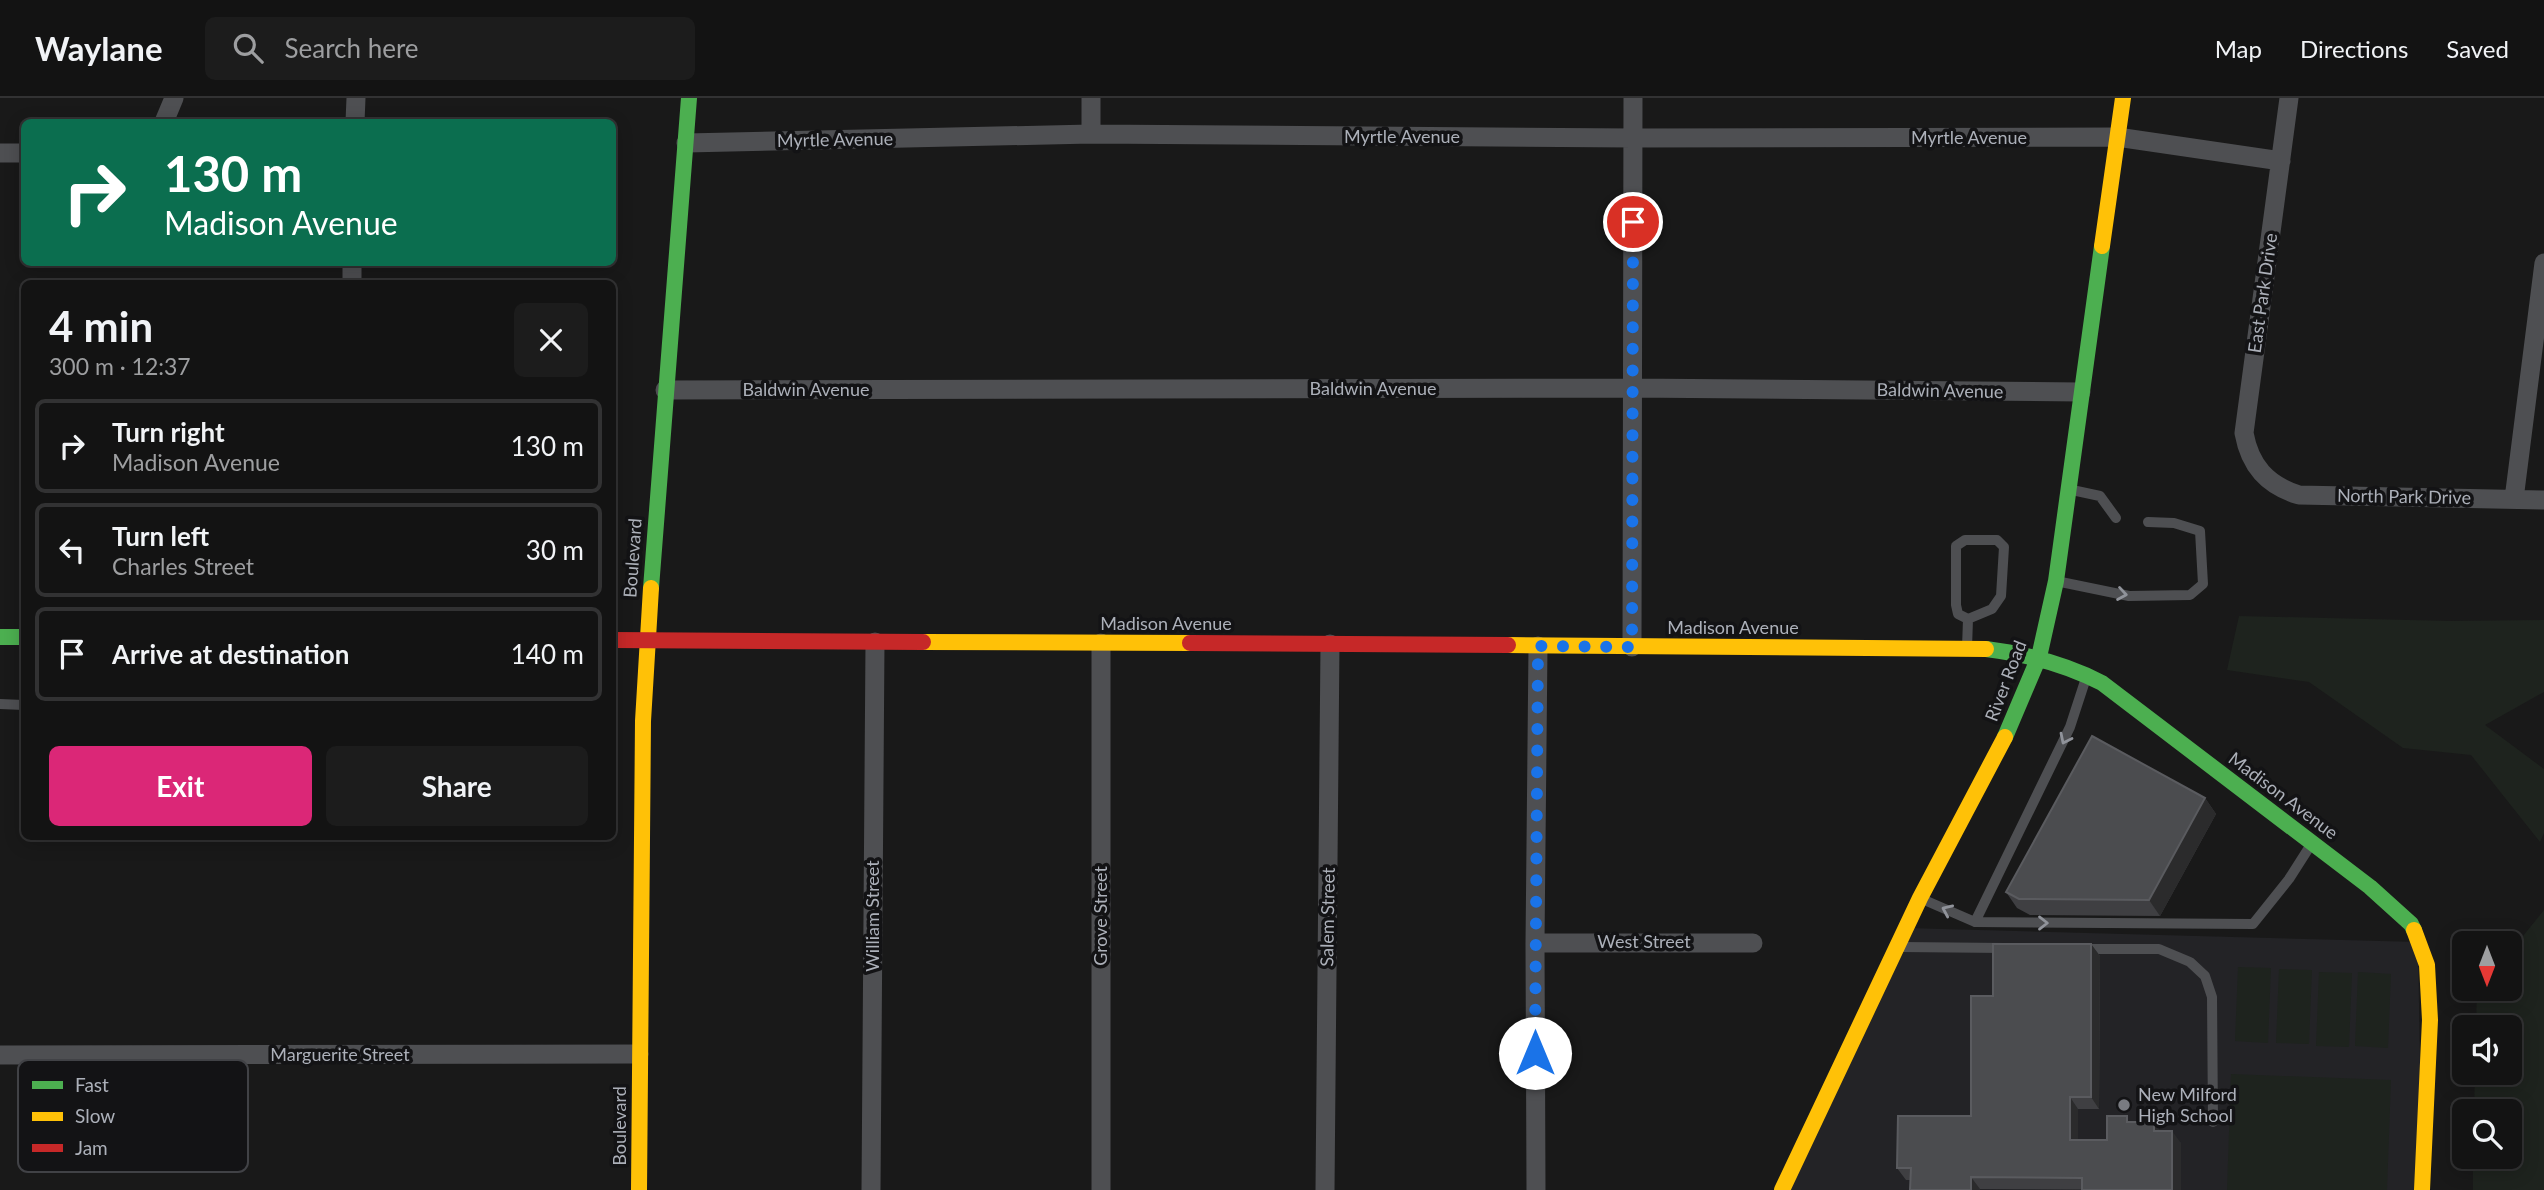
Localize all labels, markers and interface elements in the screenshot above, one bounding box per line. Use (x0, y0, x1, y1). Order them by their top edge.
search box (205, 17, 695, 80)
text: Waylane (35, 28, 163, 68)
icon: search (229, 29, 267, 67)
text: Search here (285, 32, 419, 64)
text: Map (2215, 34, 2262, 63)
text: Directions (2300, 34, 2408, 63)
text: Saved (2446, 34, 2509, 63)
street label: Myrtle Avenue (1344, 125, 1460, 147)
street label: Myrtle Avenue (1911, 126, 2027, 148)
street label: Myrtle Avenue (777, 127, 893, 151)
text: 130 m (164, 144, 302, 202)
icon: right (49, 147, 140, 238)
pin (1603, 192, 1663, 252)
text: Madison Avenue (164, 203, 398, 242)
icon: arrive (1614, 203, 1652, 241)
street label: East Park Drive (2243, 232, 2281, 354)
text: 4 min (49, 301, 153, 351)
button: close (514, 303, 588, 377)
text: 300 m · 12:37 (49, 352, 191, 380)
street label: Baldwin Avenue (1310, 377, 1436, 399)
street label: Baldwin Avenue (743, 378, 869, 400)
street label: Baldwin Avenue (1876, 378, 2004, 402)
text: Turn right (112, 416, 225, 448)
icon: right (53, 427, 91, 465)
text: 130 m (511, 430, 584, 462)
text: Madison Avenue (112, 448, 280, 476)
street label: North Park Drive (2337, 484, 2471, 508)
street label: Boulevard (618, 517, 646, 598)
text: Turn left (112, 520, 209, 552)
icon: left (53, 531, 91, 569)
text: 30 m (526, 534, 584, 566)
text: Charles Street (112, 552, 254, 580)
one-way arrow (2116, 586, 2128, 601)
street label: Madison Avenue (1100, 612, 1232, 634)
street label: Madison Avenue (1667, 616, 1799, 638)
icon: arrive (53, 635, 91, 673)
street label: River Road (1980, 637, 2031, 724)
text: Arrive at destination (112, 638, 349, 670)
text: 140 m (511, 638, 584, 670)
one-way arrow (2059, 732, 2073, 744)
button: Exit (49, 746, 312, 826)
button: Share (326, 746, 588, 826)
street label: Madison Avenue (2224, 747, 2343, 844)
street label: William Street (861, 860, 883, 972)
street label: Grove Street (1089, 866, 1111, 966)
street label: Salem Street (1315, 867, 1339, 967)
one-way arrow (1942, 904, 1954, 918)
one-way arrow (2038, 915, 2049, 931)
street label: West Street (1597, 930, 1691, 952)
north arrow (2452, 931, 2522, 1001)
map controls (2452, 931, 2522, 1169)
button: sound (2452, 1015, 2522, 1085)
position arrow (1498, 1016, 1572, 1090)
street label: Marguerite Street (270, 1043, 410, 1065)
legend (18, 1060, 248, 1172)
text: Fast (75, 1073, 109, 1096)
place label: New Milford High School (2138, 1083, 2237, 1126)
street label: Boulevard (608, 1086, 630, 1166)
marker: New Milford High School (2116, 1097, 2132, 1113)
button: search (2452, 1099, 2522, 1169)
text: Slow (75, 1104, 115, 1127)
text: Jam (75, 1136, 108, 1159)

